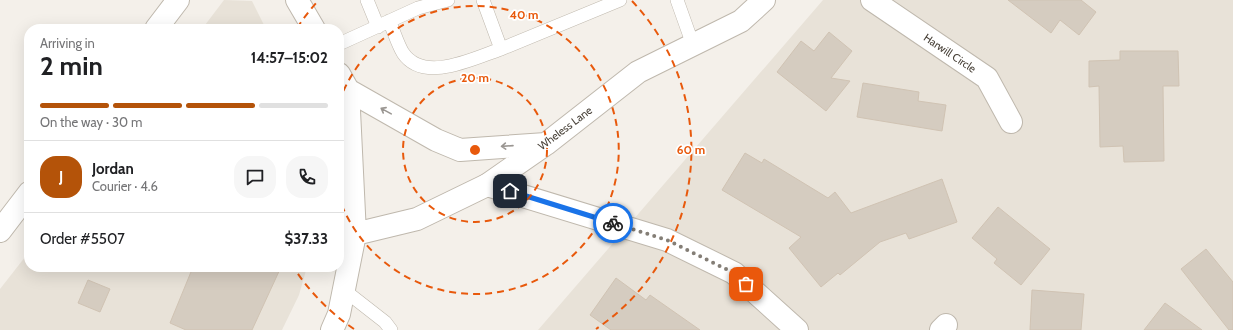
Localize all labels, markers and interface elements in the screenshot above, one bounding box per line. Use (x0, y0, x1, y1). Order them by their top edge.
text: 40 m (509, 7, 539, 22)
street label: Harwill Circle (921, 30, 979, 76)
text: Arriving in (40, 35, 95, 51)
text: 14:57–15:02 (251, 49, 328, 67)
text: 2 min (40, 50, 103, 82)
text: 20 m (461, 70, 489, 85)
street label: Wheless Lane (535, 103, 595, 153)
one-way arrow (381, 107, 393, 115)
text: On the way · 30 m (40, 114, 142, 130)
text: 60 m (677, 142, 705, 157)
centre of rings (468, 143, 482, 157)
one-way arrow (501, 143, 514, 150)
button: chat (234, 156, 276, 198)
button: phone (286, 156, 328, 198)
text: Jordan (92, 160, 134, 178)
text: J (59, 168, 63, 186)
pin (493, 174, 527, 208)
text: Courier · 4.6 (92, 178, 158, 194)
icon: home (499, 180, 521, 202)
courier (593, 203, 633, 243)
icon: bike (602, 212, 624, 234)
text: Order #5507 (40, 230, 125, 248)
text: $37.33 (285, 230, 328, 248)
pin (729, 267, 763, 301)
icon: bag (735, 273, 757, 295)

